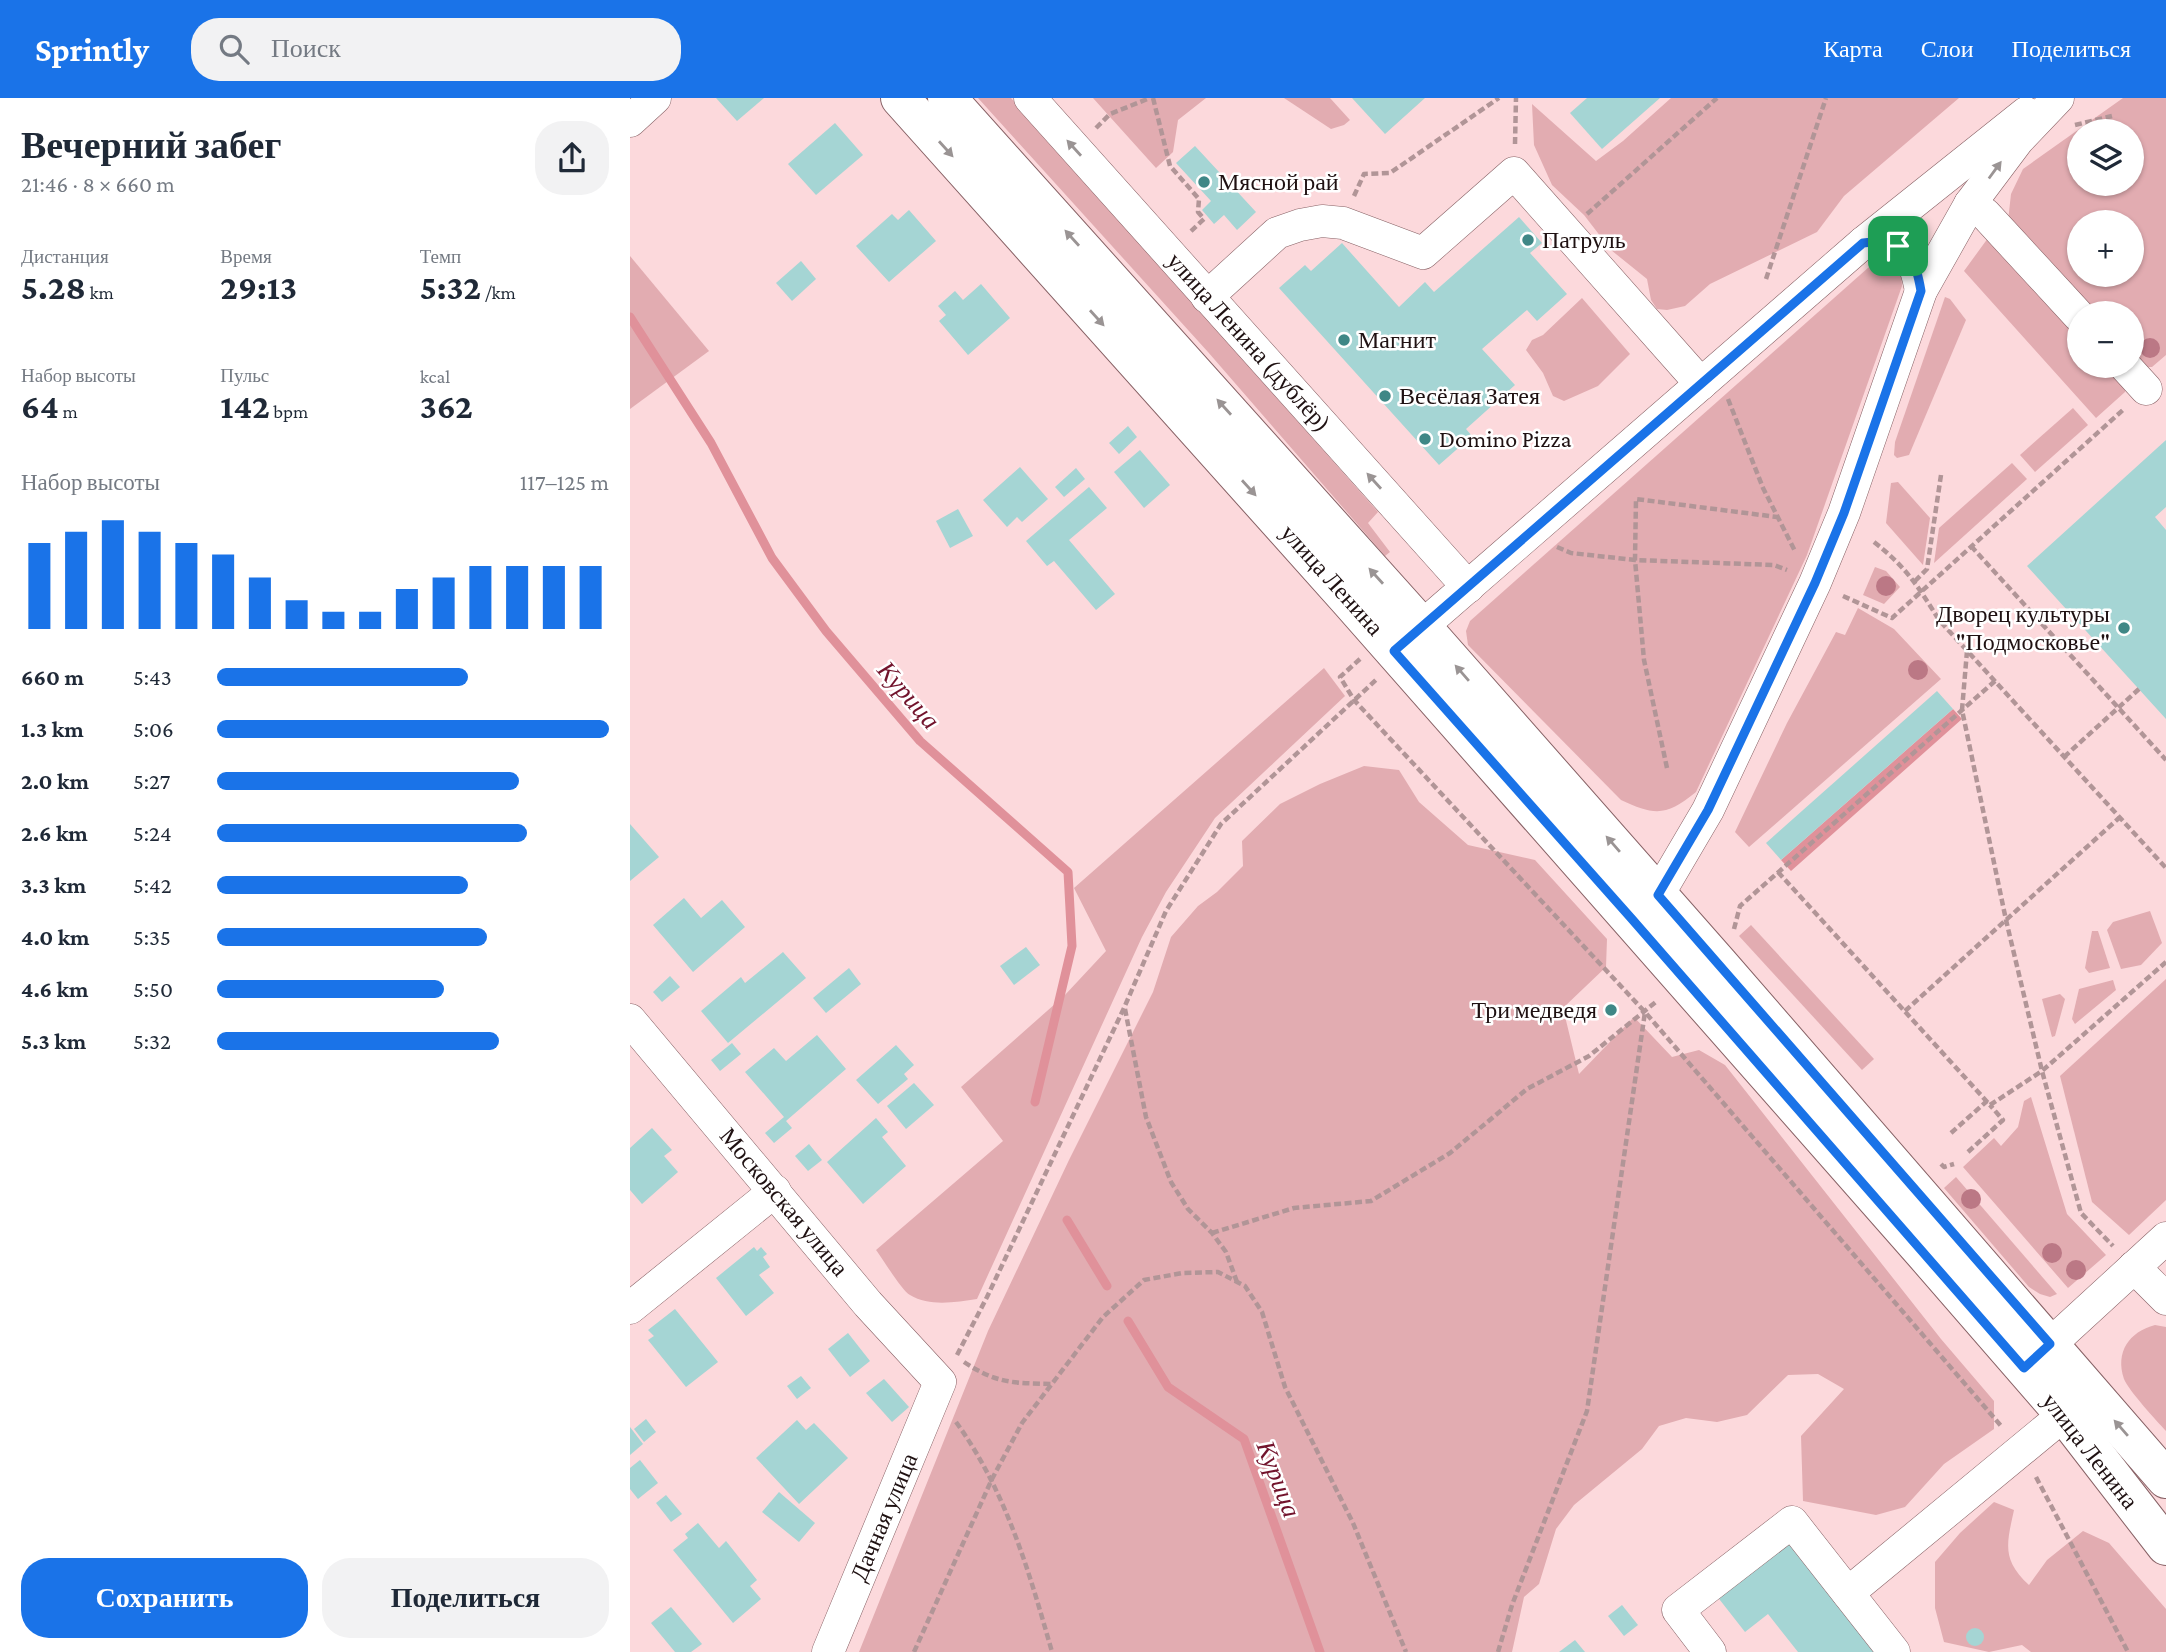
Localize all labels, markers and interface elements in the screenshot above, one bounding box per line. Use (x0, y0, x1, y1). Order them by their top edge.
search box (191, 18, 681, 81)
icon: search (215, 30, 253, 68)
text: Sprintly (35, 31, 149, 68)
text: Поиск (271, 34, 341, 63)
text: Карта (1823, 35, 1883, 62)
text: Слои (1921, 35, 1974, 62)
text: Поделиться (2012, 35, 2131, 62)
map controls (2067, 119, 2144, 378)
button: layers (2067, 119, 2144, 196)
button: share (535, 121, 609, 195)
text: Вечерний забег (21, 124, 282, 166)
one-way arrow (1066, 139, 1082, 157)
one-way arrow (937, 140, 953, 157)
one-way arrow (1988, 161, 2002, 180)
place label: Мясной рай (1218, 168, 1339, 195)
text: 21:46 · 8 × 660 m (21, 171, 175, 197)
marker: Мясной рай (1196, 174, 1212, 190)
button: + (2067, 210, 2144, 287)
pin (1868, 216, 1928, 276)
place label: Патруль (1542, 226, 1626, 253)
icon: arrive (1879, 227, 1917, 265)
one-way arrow (1065, 229, 1080, 246)
marker: Патруль (1520, 232, 1536, 248)
text: Дистанция (21, 246, 109, 267)
text: Время (220, 246, 272, 267)
text: Темп (420, 246, 461, 267)
street label: улица Ленина (дублёр) (1161, 247, 1337, 437)
text: 5.28 (21, 268, 86, 307)
text: 29:13 (220, 268, 297, 307)
text: 5:32 (420, 268, 481, 307)
text: km (86, 282, 114, 303)
text: /km (481, 282, 516, 303)
button: − (2067, 301, 2144, 378)
one-way arrow (1089, 309, 1105, 326)
place label: Магнит (1358, 326, 1437, 353)
marker: Магнит (1336, 332, 1352, 348)
text: Набор высоты (21, 365, 136, 386)
text: Пульс (220, 365, 269, 386)
text: kcal (420, 366, 450, 387)
place label: Весёлая Затея (1399, 382, 1540, 409)
text: 64 (21, 387, 59, 426)
text: 142 (220, 387, 270, 426)
text: 362 (420, 387, 473, 426)
marker: Весёлая Затея (1377, 388, 1393, 404)
one-way arrow (1216, 399, 1232, 416)
text: m (59, 401, 78, 422)
text: bpm (270, 401, 308, 422)
place label: Domino Pizza (1439, 425, 1572, 452)
marker: Domino Pizza (1417, 431, 1433, 447)
text: Набор высоты (21, 469, 160, 495)
text: 117–125 m (520, 469, 609, 495)
one-way arrow (1366, 472, 1382, 490)
one-way arrow (1241, 479, 1257, 497)
street label: улица Ленина (1276, 519, 1389, 641)
one-way arrow (1368, 567, 1384, 585)
place label: Дворец культуры "Подмосковье" (1936, 600, 2110, 655)
marker: Дворец культуры "Подмосковье" (2116, 620, 2132, 636)
water label: Курица (871, 655, 946, 735)
text: 660 m (21, 664, 84, 690)
text: 5:43 (133, 664, 172, 690)
one-way arrow (1454, 664, 1470, 682)
text: 1.3 km (21, 716, 84, 742)
text: 5:06 (133, 716, 174, 742)
text: 2.0 km (21, 768, 89, 794)
text: 5:27 (133, 768, 170, 794)
text: 2.6 km (21, 820, 88, 846)
text: 5:24 (133, 820, 172, 846)
one-way arrow (1605, 835, 1621, 853)
text: 3.3 km (21, 872, 86, 898)
text: 5:42 (133, 872, 172, 898)
text: 4.0 km (21, 924, 90, 950)
text: 5:35 (133, 924, 171, 950)
text: 4.6 km (21, 976, 89, 1002)
text: 5:50 (133, 976, 173, 1002)
place label: Три медведя (1471, 996, 1597, 1023)
marker: Три медведя (1603, 1002, 1619, 1018)
text: 5.3 km (21, 1028, 86, 1054)
text: 5:32 (133, 1028, 171, 1054)
street label: Московская улица (715, 1122, 854, 1281)
street label: улица Ленина (2037, 1387, 2144, 1514)
one-way arrow (2114, 1419, 2129, 1437)
water label: Курица (1250, 1436, 1306, 1522)
street label: Дачная улица (844, 1448, 923, 1585)
button: Сохранить (21, 1558, 308, 1638)
button: Поделиться (322, 1558, 609, 1638)

